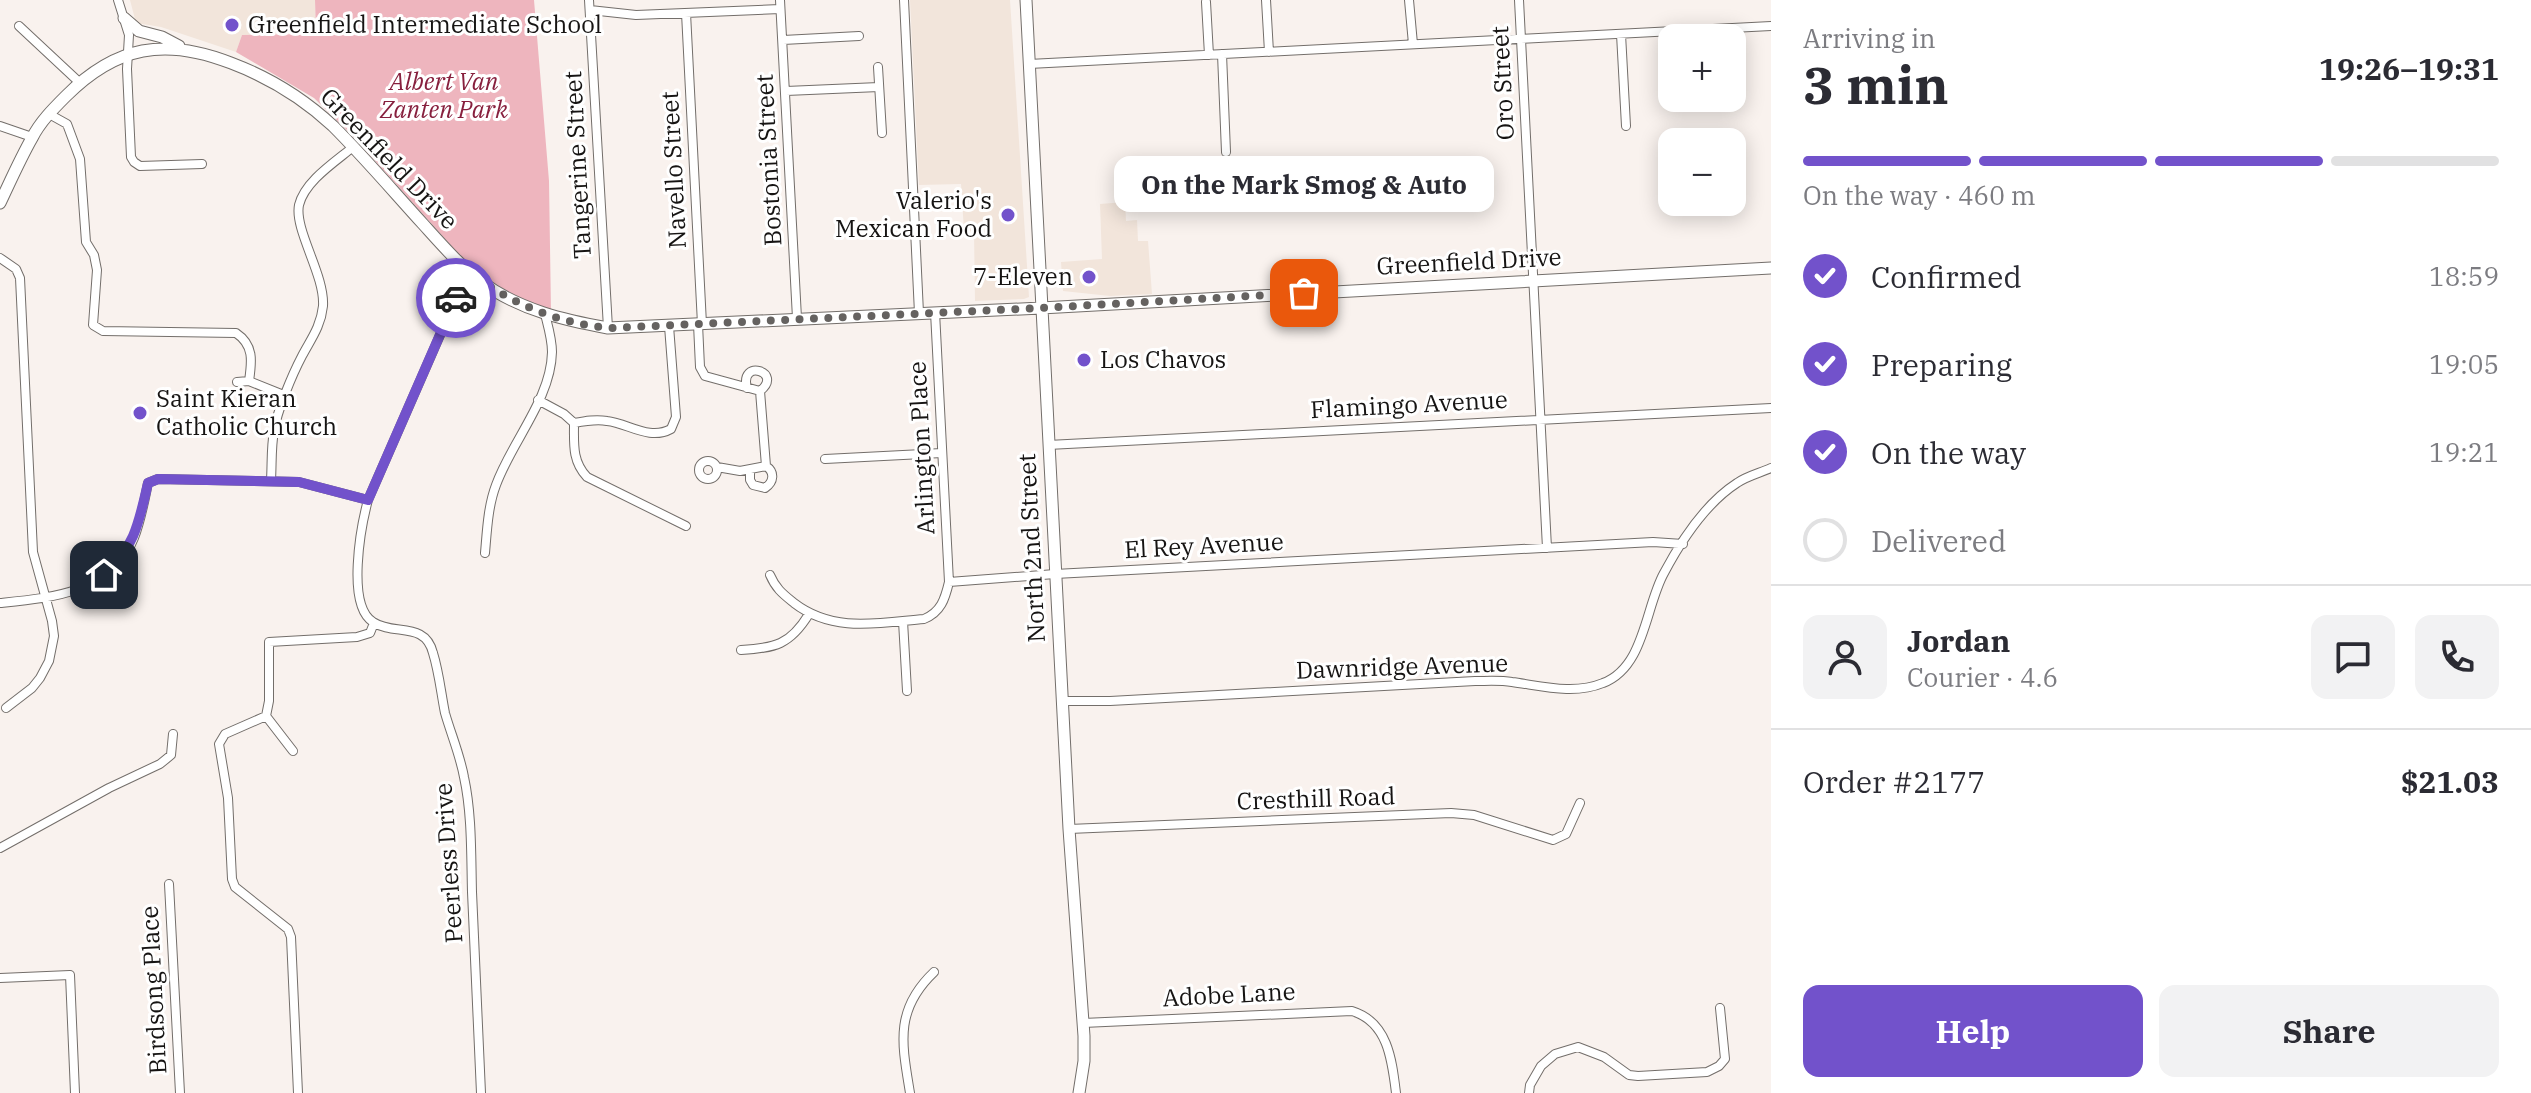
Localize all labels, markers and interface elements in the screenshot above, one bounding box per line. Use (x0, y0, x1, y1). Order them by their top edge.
place label: Greenfield Intermediate School (248, 8, 602, 40)
marker: Greenfield Intermediate School (223, 16, 241, 34)
text: Arriving in (1803, 21, 1936, 55)
map controls (1658, 24, 1746, 216)
button: + (1658, 24, 1746, 112)
street label: Oro Street (1483, 25, 1521, 141)
text: 19:26–19:31 (2319, 49, 2499, 88)
text: 3 min (1803, 51, 1949, 118)
park label: Albert Van Zanten Park (379, 65, 508, 125)
street label: Tangerine Street (556, 70, 598, 260)
street label: Bostonia Street (748, 73, 788, 247)
street label: Greenfield Drive (314, 81, 465, 236)
street label: Navello Street (653, 90, 693, 250)
button: − (1658, 128, 1746, 216)
callout: On the Mark Smog & Auto (1114, 157, 1494, 213)
text: On the Mark Smog & Auto (1141, 167, 1467, 201)
text: On the way · 460 m (1803, 178, 2036, 212)
place label: Valerio's Mexican Food (835, 184, 992, 244)
marker: Valerio's Mexican Food (999, 206, 1017, 224)
street label: Greenfield Drive (1376, 240, 1562, 282)
icon: check (1803, 254, 1847, 298)
text: Confirmed (1871, 257, 2022, 296)
courier (416, 258, 496, 338)
pin (1270, 259, 1338, 327)
text: 18:59 (2429, 259, 2499, 293)
place label: 7-Eleven (973, 260, 1073, 292)
marker: 7-Eleven (1080, 268, 1098, 286)
icon: bag (1282, 271, 1326, 315)
icon: car (434, 276, 478, 320)
icon: check (1803, 342, 1847, 386)
place label: Los Chavos (1100, 343, 1226, 375)
text: Preparing (1871, 345, 2012, 384)
text: 19:05 (2429, 347, 2499, 381)
marker: Los Chavos (1075, 351, 1093, 369)
street label: Arlington Place (900, 361, 942, 536)
place label: Saint Kieran Catholic Church (156, 382, 337, 442)
street label: Flamingo Avenue (1310, 383, 1508, 425)
marker: Saint Kieran Catholic Church (131, 404, 149, 422)
icon: check (1803, 430, 1847, 474)
text: On the way (1871, 433, 2026, 472)
text: 19:21 (2429, 435, 2499, 469)
street label: North 2nd Street (1010, 453, 1052, 643)
text: Delivered (1871, 521, 2006, 560)
street label: El Rey Avenue (1124, 525, 1284, 565)
pin (70, 541, 138, 609)
icon: home (82, 553, 126, 597)
button: person (1803, 615, 1887, 699)
button: chat (2311, 615, 2395, 699)
button: phone (2415, 615, 2499, 699)
text: Jordan (1907, 621, 2010, 660)
street label: Dawnridge Avenue (1295, 646, 1509, 686)
text: Courier · 4.6 (1907, 660, 2058, 694)
text: Order #2177 (1803, 762, 1985, 801)
text: $21.03 (2401, 762, 2499, 801)
street label: Cresthill Road (1236, 779, 1396, 817)
street label: Peerless Drive (426, 782, 470, 944)
street label: Birdsong Place (133, 905, 173, 1075)
street label: Adobe Lane (1162, 975, 1296, 1013)
button: Help (1803, 985, 2143, 1077)
button: Share (2159, 985, 2499, 1077)

